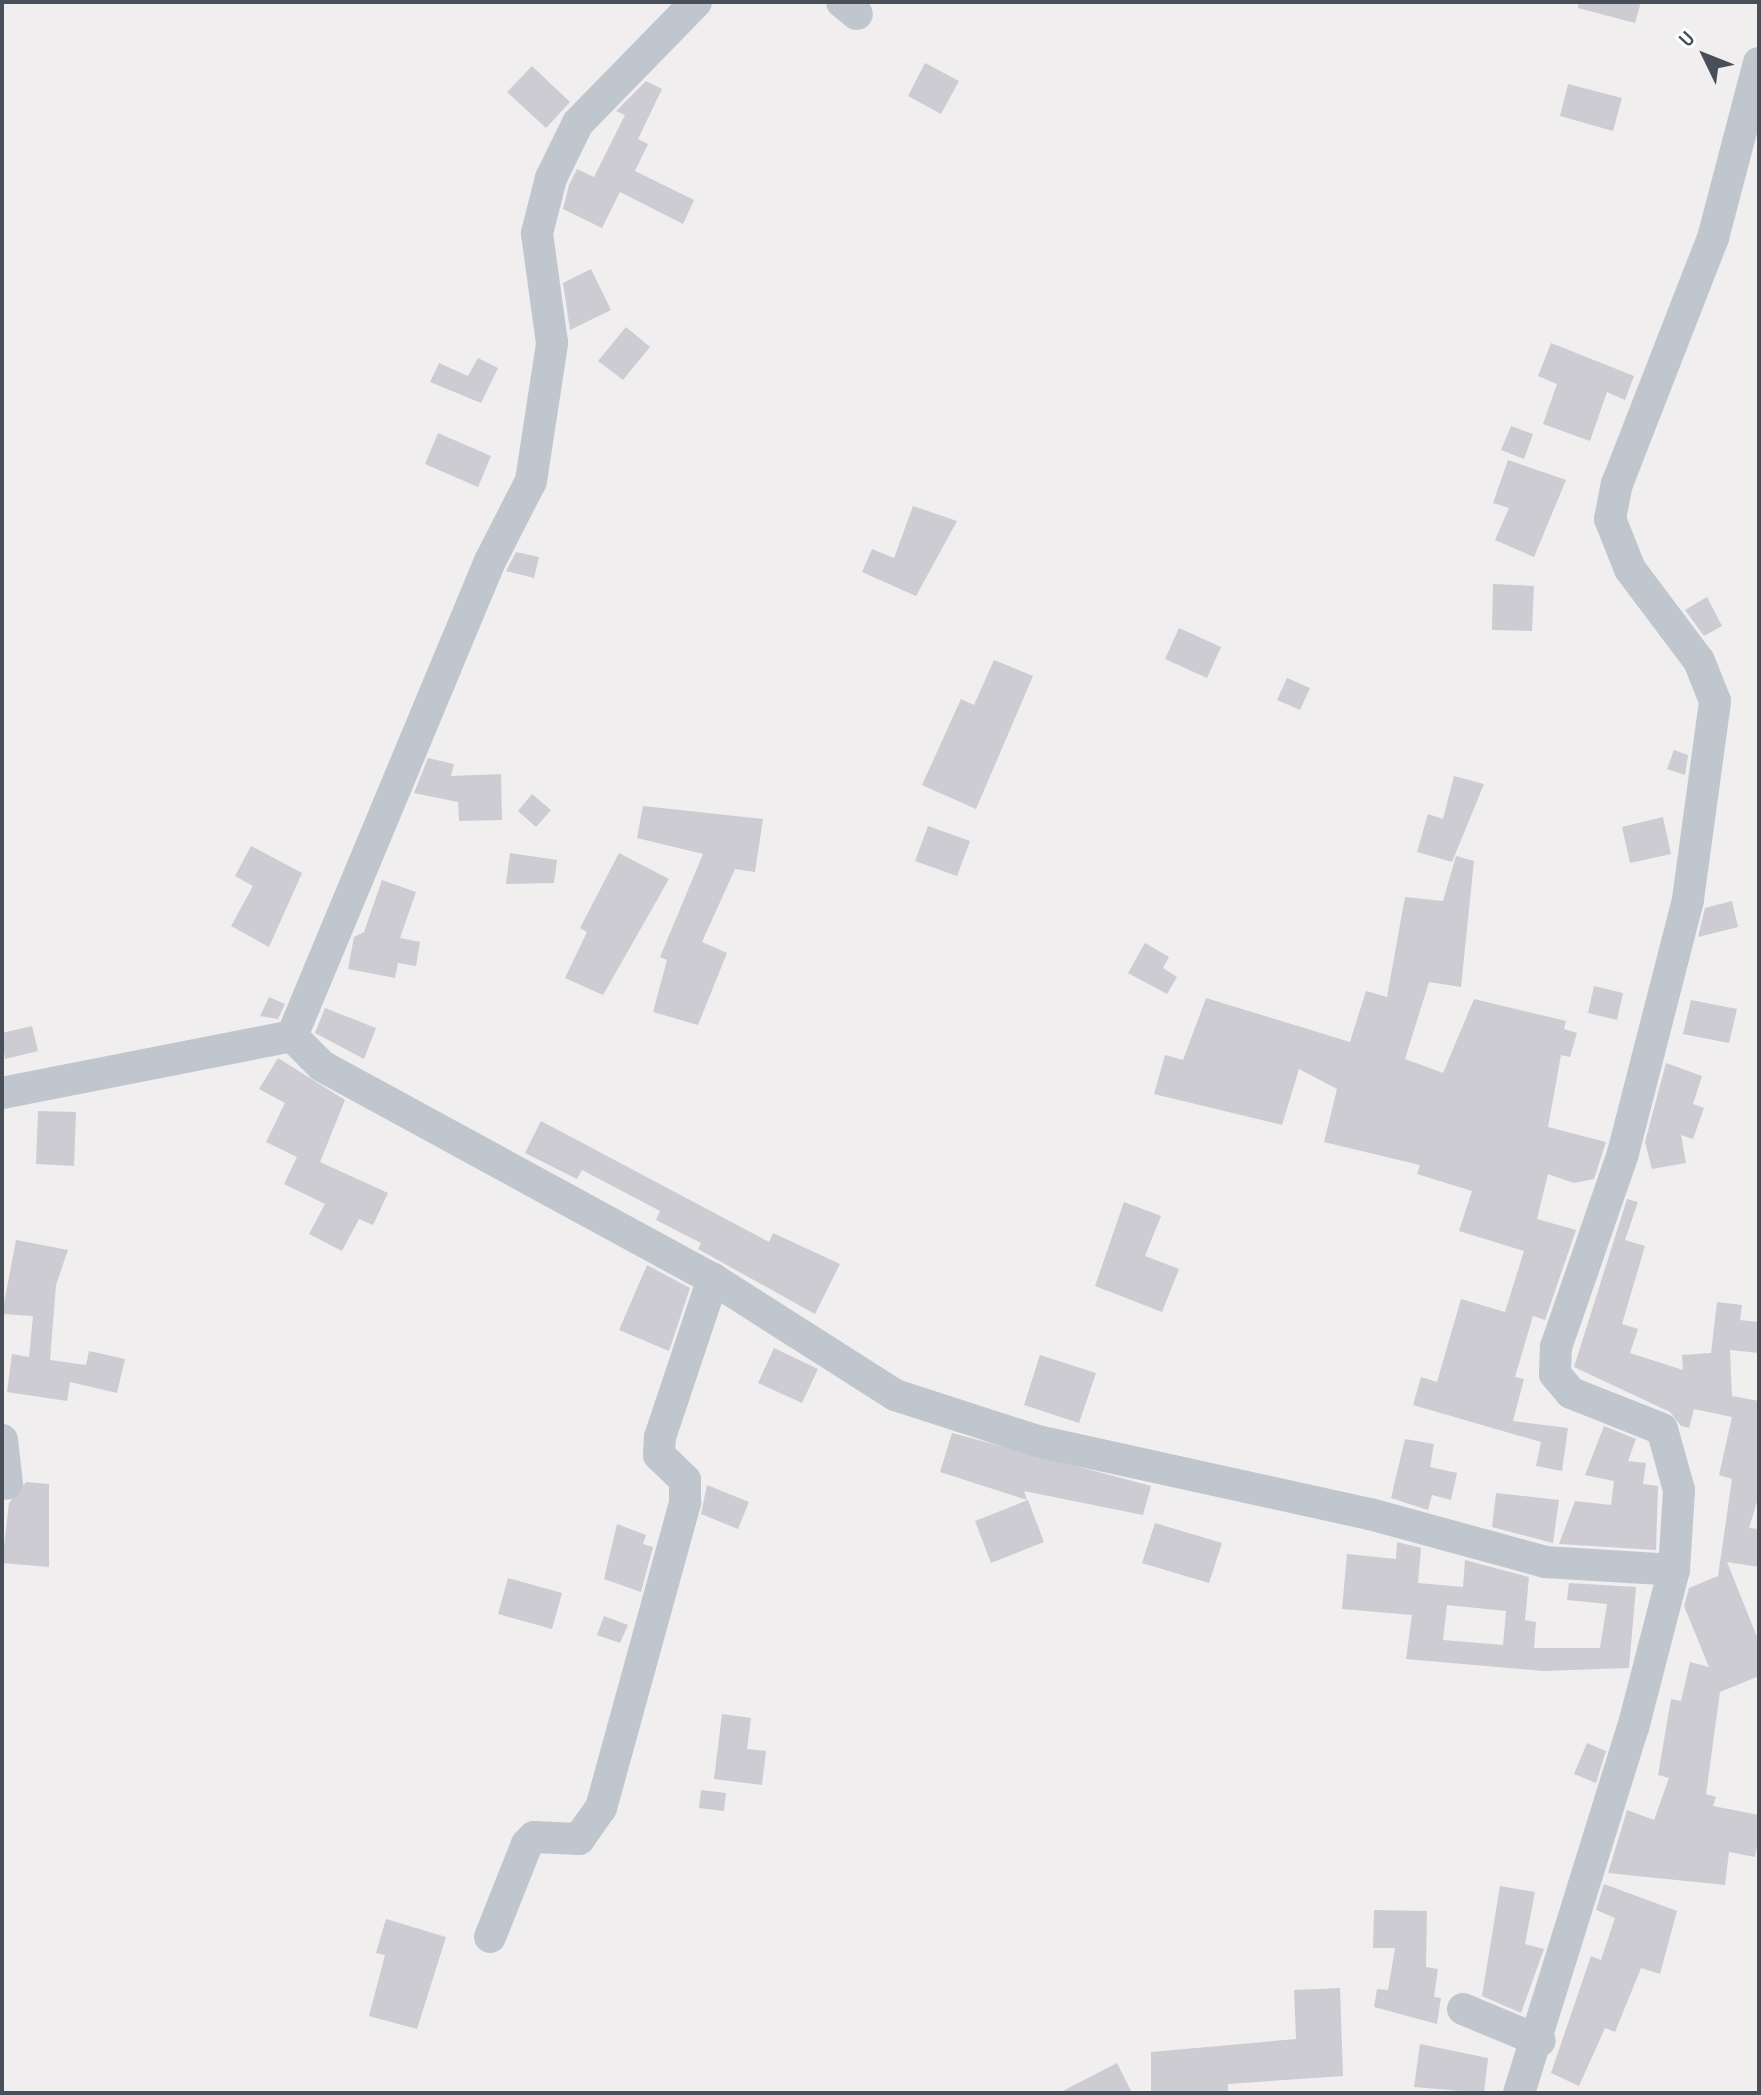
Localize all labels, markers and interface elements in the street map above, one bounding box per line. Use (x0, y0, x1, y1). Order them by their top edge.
north arrow (1665, 16, 1745, 96)
text: U (1673, 26, 1701, 53)

